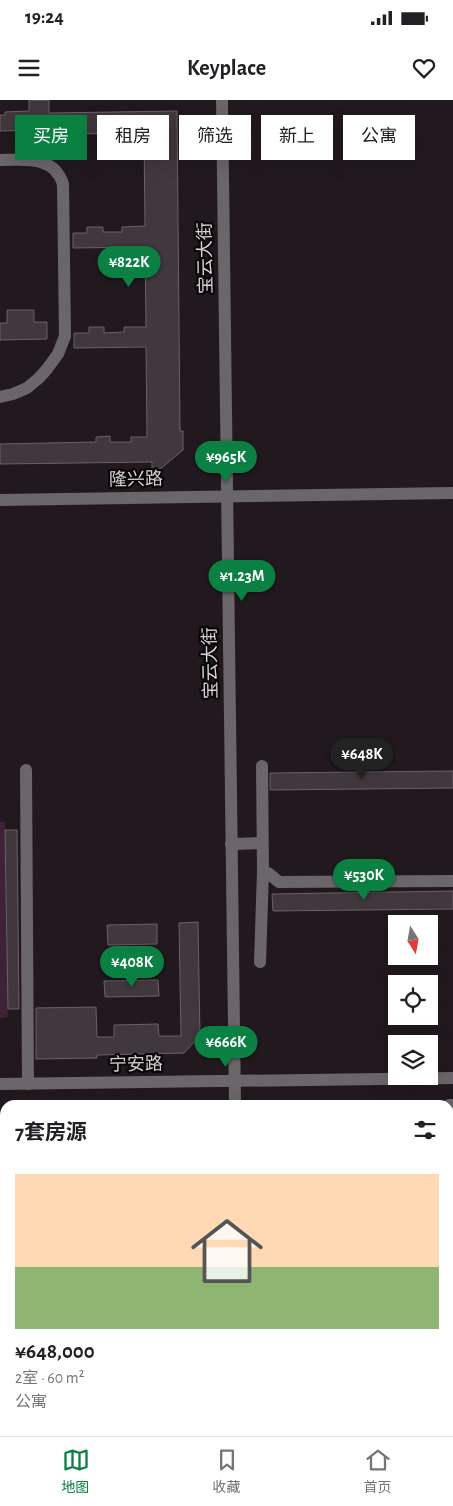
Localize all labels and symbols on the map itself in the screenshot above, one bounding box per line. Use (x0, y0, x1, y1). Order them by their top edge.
street label: 宝云大街 (194, 222, 216, 294)
pin: ¥822K (94, 246, 164, 288)
pin: ¥965K (191, 440, 261, 483)
street label: 隆兴路 (109, 469, 163, 489)
pin: ¥1.23M (201, 560, 283, 602)
street label: 宝云大街 (199, 627, 221, 699)
pin: ¥648K (327, 738, 397, 780)
pin: ¥530K (329, 858, 399, 901)
north arrow (388, 915, 438, 965)
pin: ¥408K (97, 946, 167, 988)
pin: ¥666K (191, 1026, 261, 1068)
street label: 宁安路 (109, 1054, 163, 1074)

